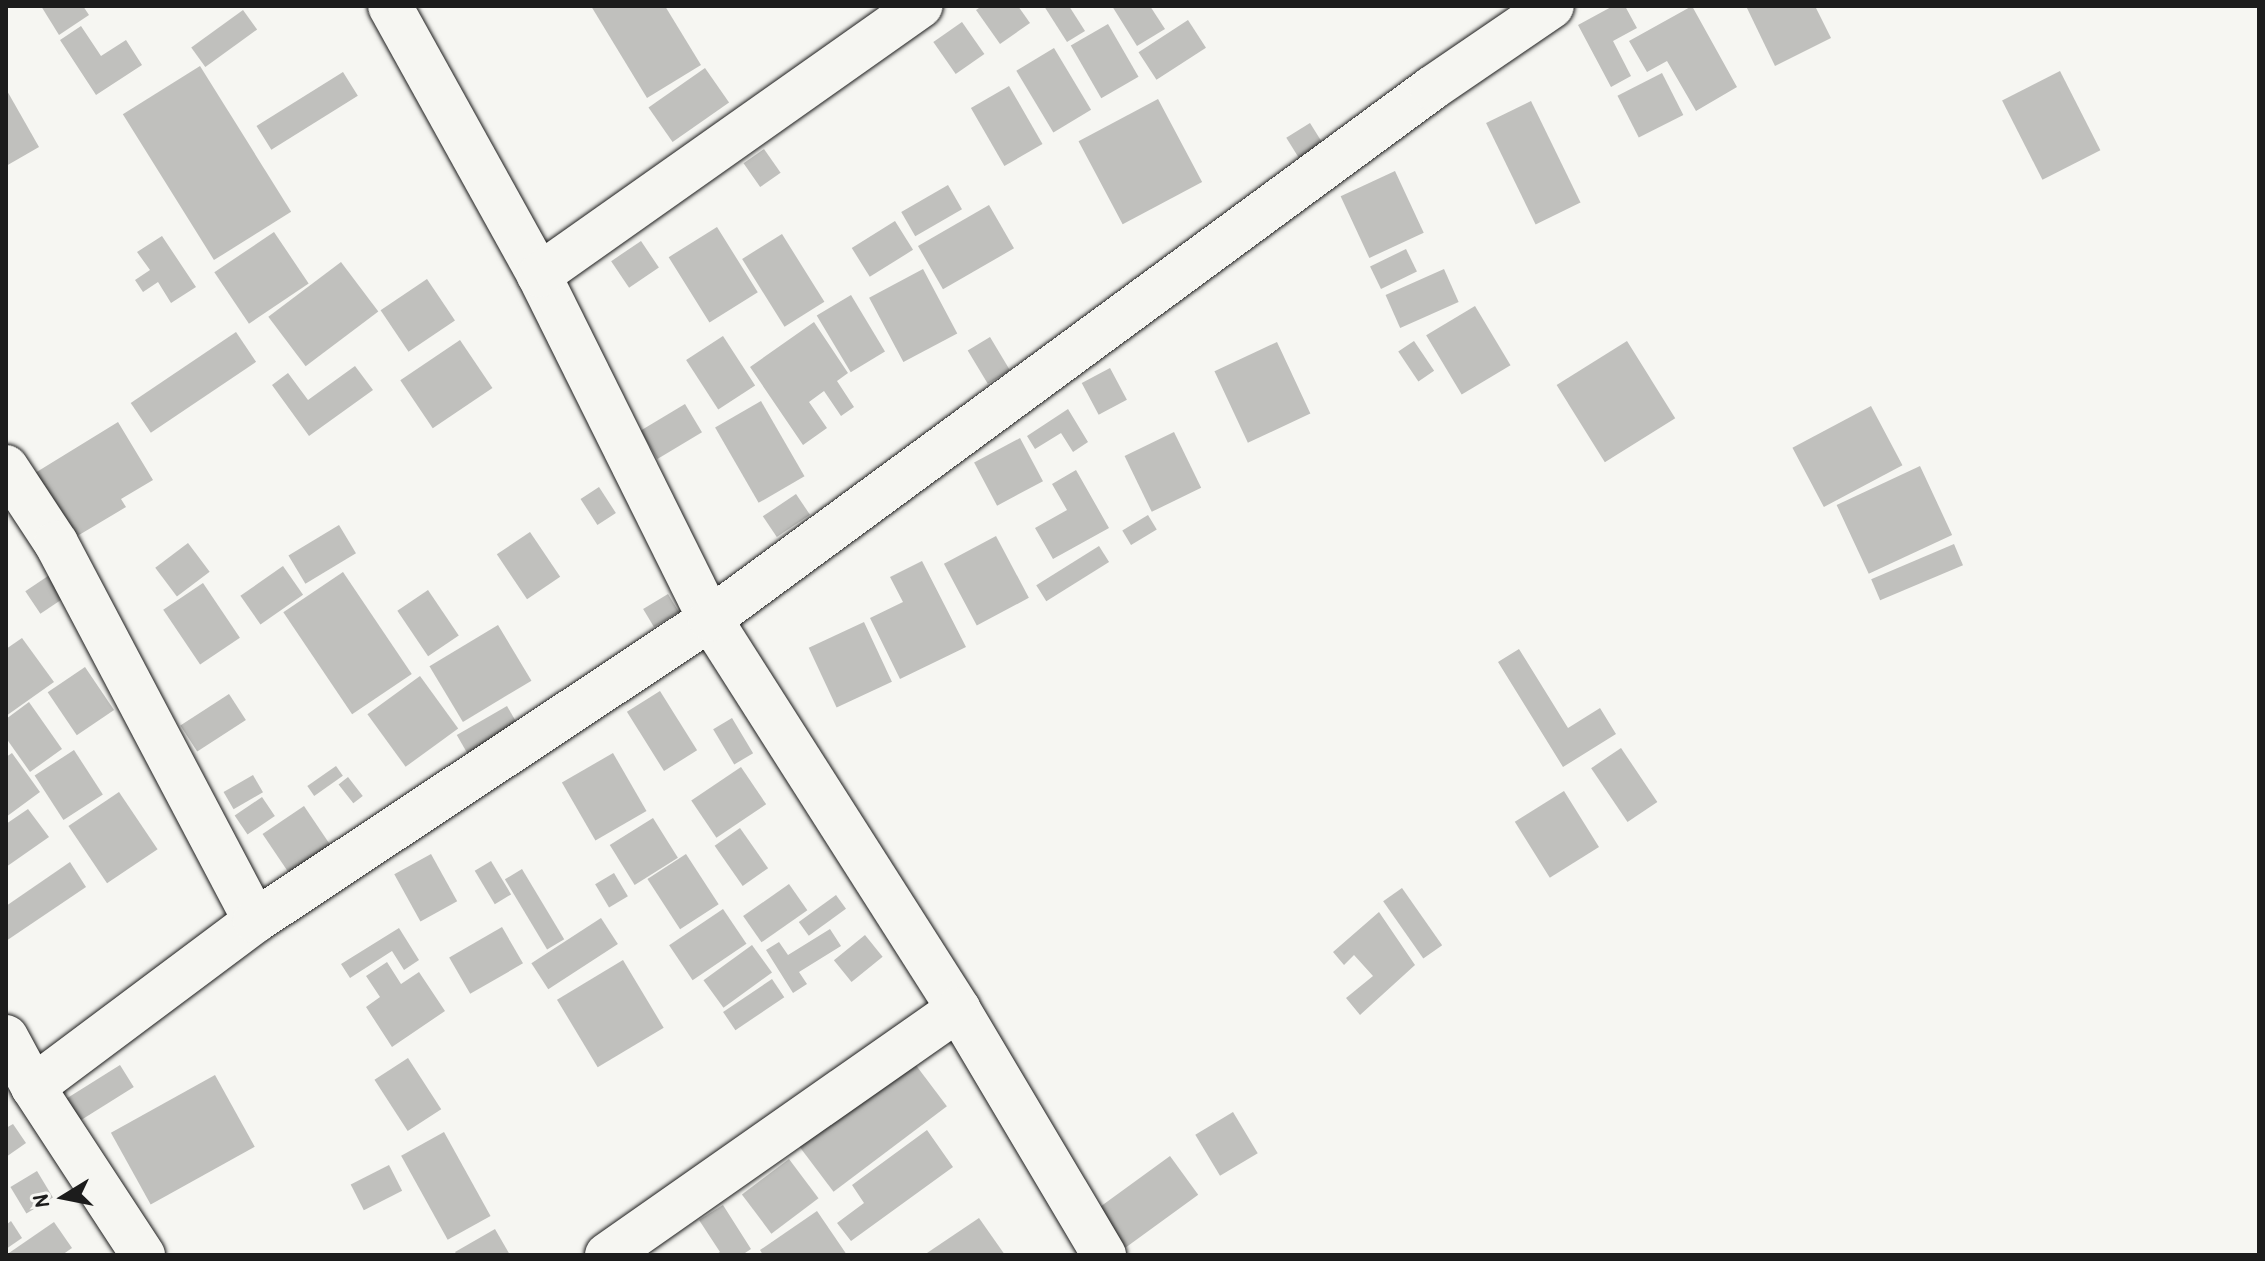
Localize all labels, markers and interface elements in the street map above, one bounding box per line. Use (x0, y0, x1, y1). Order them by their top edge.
north arrow (24, 1157, 104, 1237)
text: N (25, 1193, 56, 1210)

